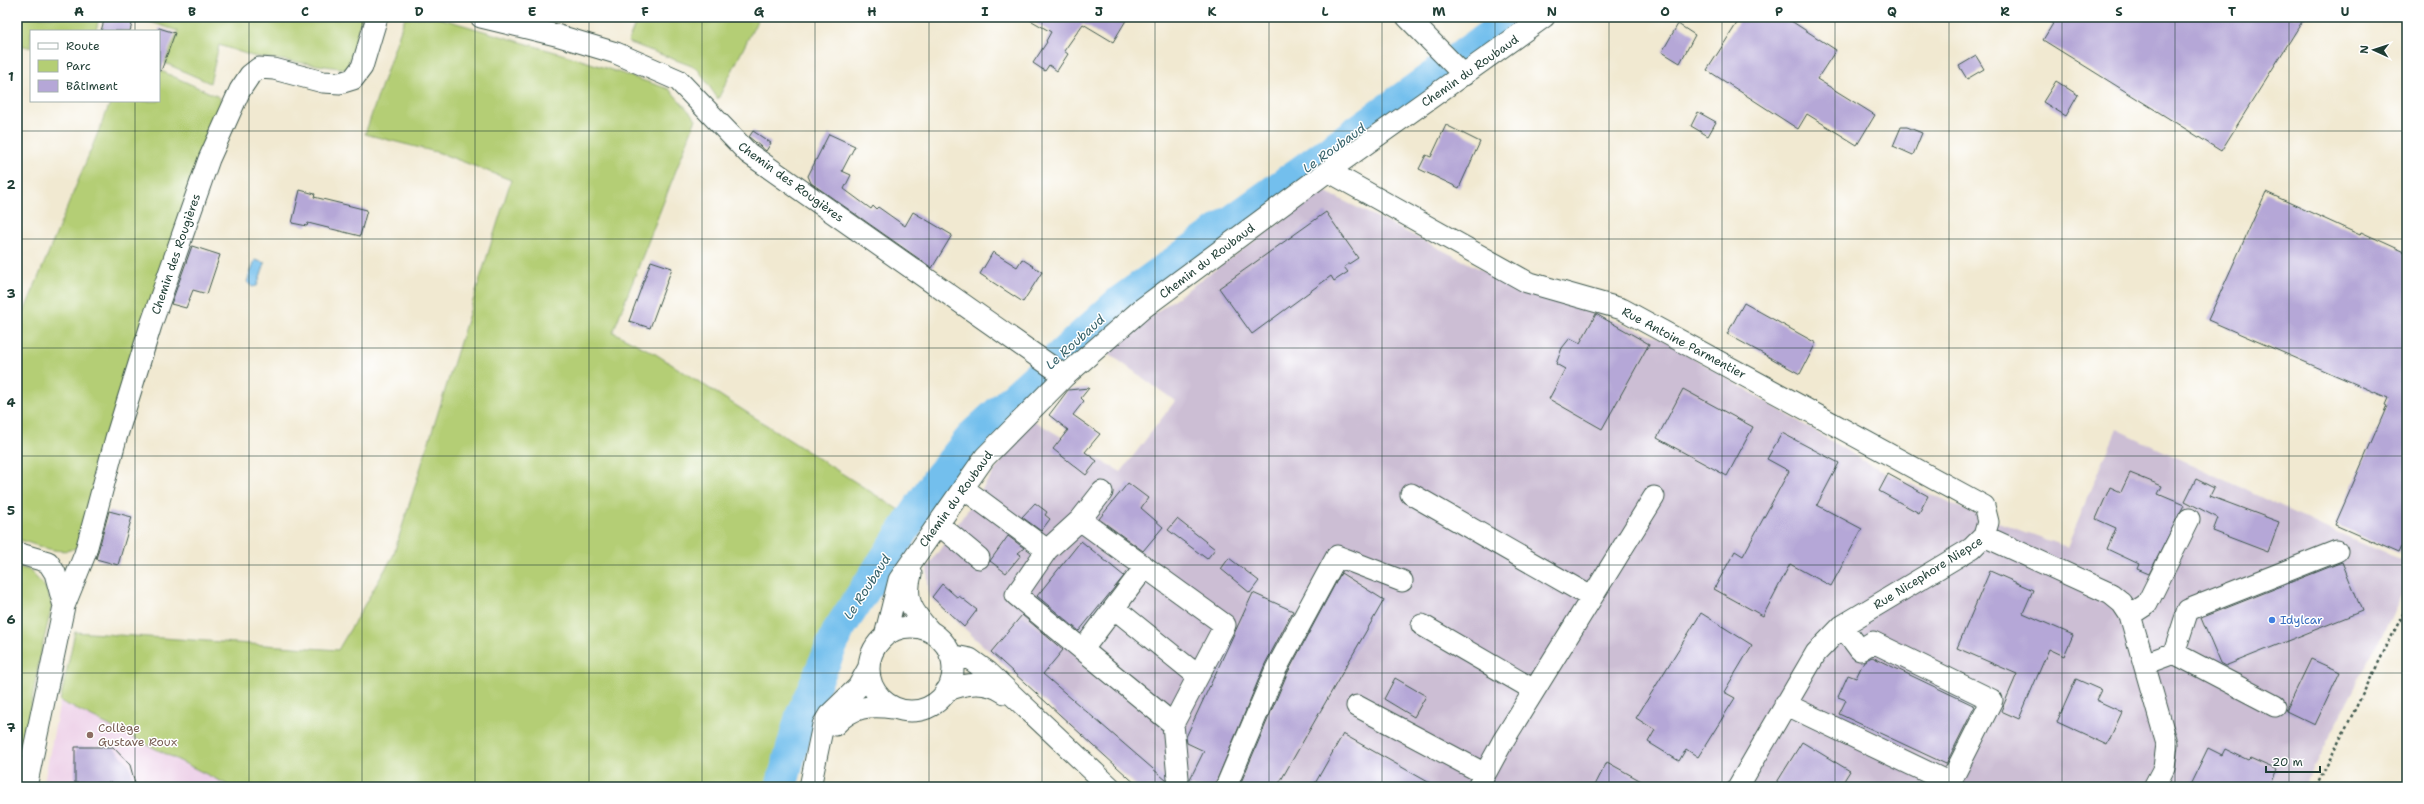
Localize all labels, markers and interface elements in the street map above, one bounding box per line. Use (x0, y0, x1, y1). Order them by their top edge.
text: A (74, 3, 84, 20)
text: B (188, 3, 196, 20)
text: C (301, 3, 309, 20)
text: D (414, 3, 424, 20)
text: E (528, 3, 537, 20)
text: F (641, 3, 649, 20)
text: G (754, 3, 765, 20)
text: H (867, 3, 877, 20)
text: I (981, 3, 989, 20)
text: J (1095, 3, 1103, 20)
text: K (1208, 3, 1217, 20)
text: L (1321, 3, 1329, 20)
text: M (1432, 3, 1446, 20)
text: N (1547, 3, 1557, 20)
text: O (1660, 3, 1670, 20)
text: P (1775, 3, 1783, 20)
text: Q (1887, 3, 1897, 20)
text: R (2000, 3, 2010, 20)
text: S (2115, 3, 2123, 20)
text: T (2228, 3, 2236, 20)
text: U (2341, 3, 2350, 20)
legend (30, 30, 160, 102)
north arrow (2354, 30, 2394, 70)
street label: Chemin du Roubaud (1418, 31, 1522, 111)
text: Route (66, 38, 100, 54)
text: N (2357, 44, 2372, 54)
text: Parc (66, 58, 91, 74)
text: 1 (8, 68, 14, 85)
text: Bâtiment (66, 78, 118, 94)
water label: Le Roubaud (1299, 119, 1370, 177)
street label: Chemin des Rougières (735, 138, 847, 226)
text: 2 (6, 176, 16, 193)
street label: Chemin des Rougières (148, 191, 204, 317)
street label: Chemin du Roubaud (1156, 220, 1258, 302)
text: 3 (6, 285, 16, 302)
street label: Rue Antoine Parmentier (1619, 303, 1749, 383)
water label: Le Roubaud (1042, 310, 1109, 373)
text: 4 (6, 394, 16, 411)
street label: Chemin du Roubaud (916, 447, 997, 550)
text: 5 (7, 502, 15, 519)
street label: Rue Nicephore Niepce (1870, 533, 1986, 613)
water label: Le Roubaud (840, 551, 895, 623)
text: 6 (6, 611, 16, 628)
place label: Idylcar (2280, 612, 2323, 628)
marker: Idylcar (2267, 615, 2277, 625)
text: 7 (6, 719, 16, 736)
place label: Collège Gustave Roux (98, 720, 177, 750)
marker: Collège Gustave Roux (85, 730, 95, 740)
scale bar (2266, 748, 2320, 774)
text: 20 m (2272, 754, 2303, 770)

